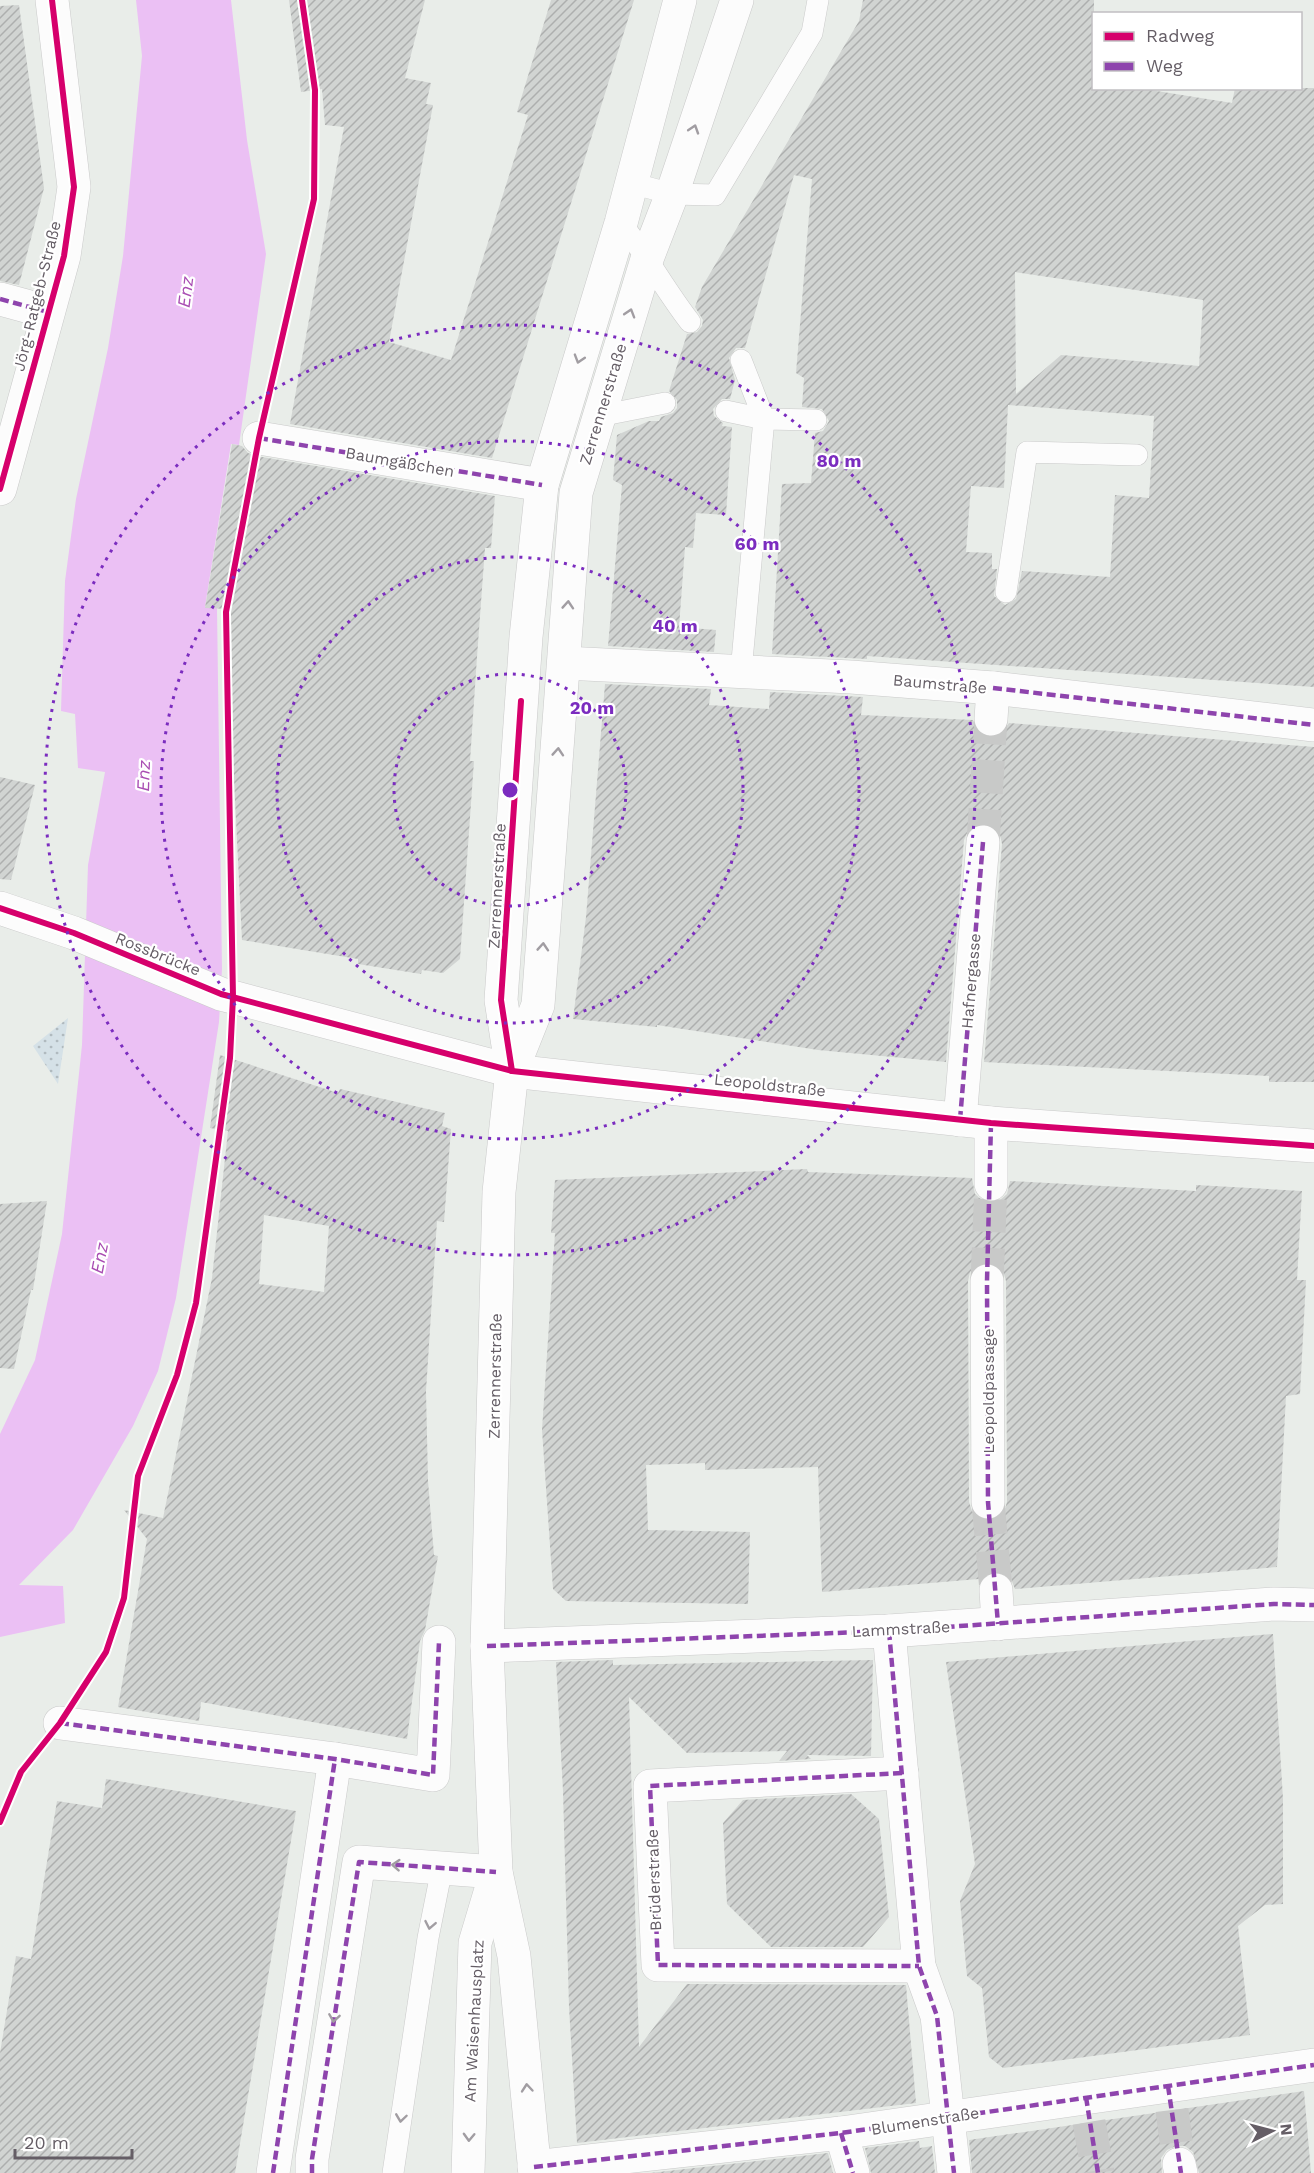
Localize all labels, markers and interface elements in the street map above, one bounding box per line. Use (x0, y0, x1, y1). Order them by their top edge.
legend (1092, 12, 1302, 90)
text: Radweg (1146, 25, 1215, 46)
text: Weg (1146, 55, 1183, 76)
one-way arrow (687, 124, 699, 135)
street label: Jörg-Ratgeb-Straße (9, 219, 65, 373)
water label: Enz (173, 274, 197, 309)
one-way arrow (623, 308, 635, 319)
street label: Zerrennerstraße (576, 341, 630, 467)
one-way arrow (574, 353, 586, 364)
street label: Baumgäßchen (344, 443, 456, 481)
text: 80 m (817, 450, 861, 471)
text: 60 m (735, 533, 779, 554)
one-way arrow (562, 601, 575, 610)
text: 40 m (652, 615, 698, 636)
street label: Baumstraße (892, 670, 988, 698)
text: 20 m (570, 697, 614, 718)
one-way arrow (551, 748, 564, 757)
water label: Enz (132, 759, 154, 792)
centre of rings (500, 780, 520, 800)
street label: Zerrennerstraße (484, 823, 510, 949)
street label: Rossbrücke (113, 928, 203, 980)
street label: Hafnergasse (957, 932, 985, 1030)
one-way arrow (536, 942, 549, 951)
street label: Leopoldstraße (713, 1070, 827, 1100)
water label: Enz (86, 1240, 112, 1275)
street label: Zerrennerstraße (484, 1313, 506, 1439)
street label: Leopoldpassage (979, 1328, 998, 1454)
street label: Lammstraße (851, 1617, 951, 1641)
street label: Brüderstraße (643, 1829, 665, 1931)
one-way arrow (391, 1859, 400, 1872)
one-way arrow (424, 1920, 437, 1930)
street label: Am Waisenhausplatz (460, 1939, 488, 2103)
one-way arrow (328, 2013, 341, 2023)
one-way arrow (521, 2083, 534, 2092)
north arrow (1242, 2101, 1302, 2161)
street label: Blumenstraße (870, 2103, 980, 2139)
one-way arrow (396, 2114, 408, 2123)
scale bar (15, 2122, 132, 2160)
text: N (1276, 2123, 1296, 2136)
text: 20 m (24, 2132, 69, 2153)
one-way arrow (463, 2133, 475, 2142)

